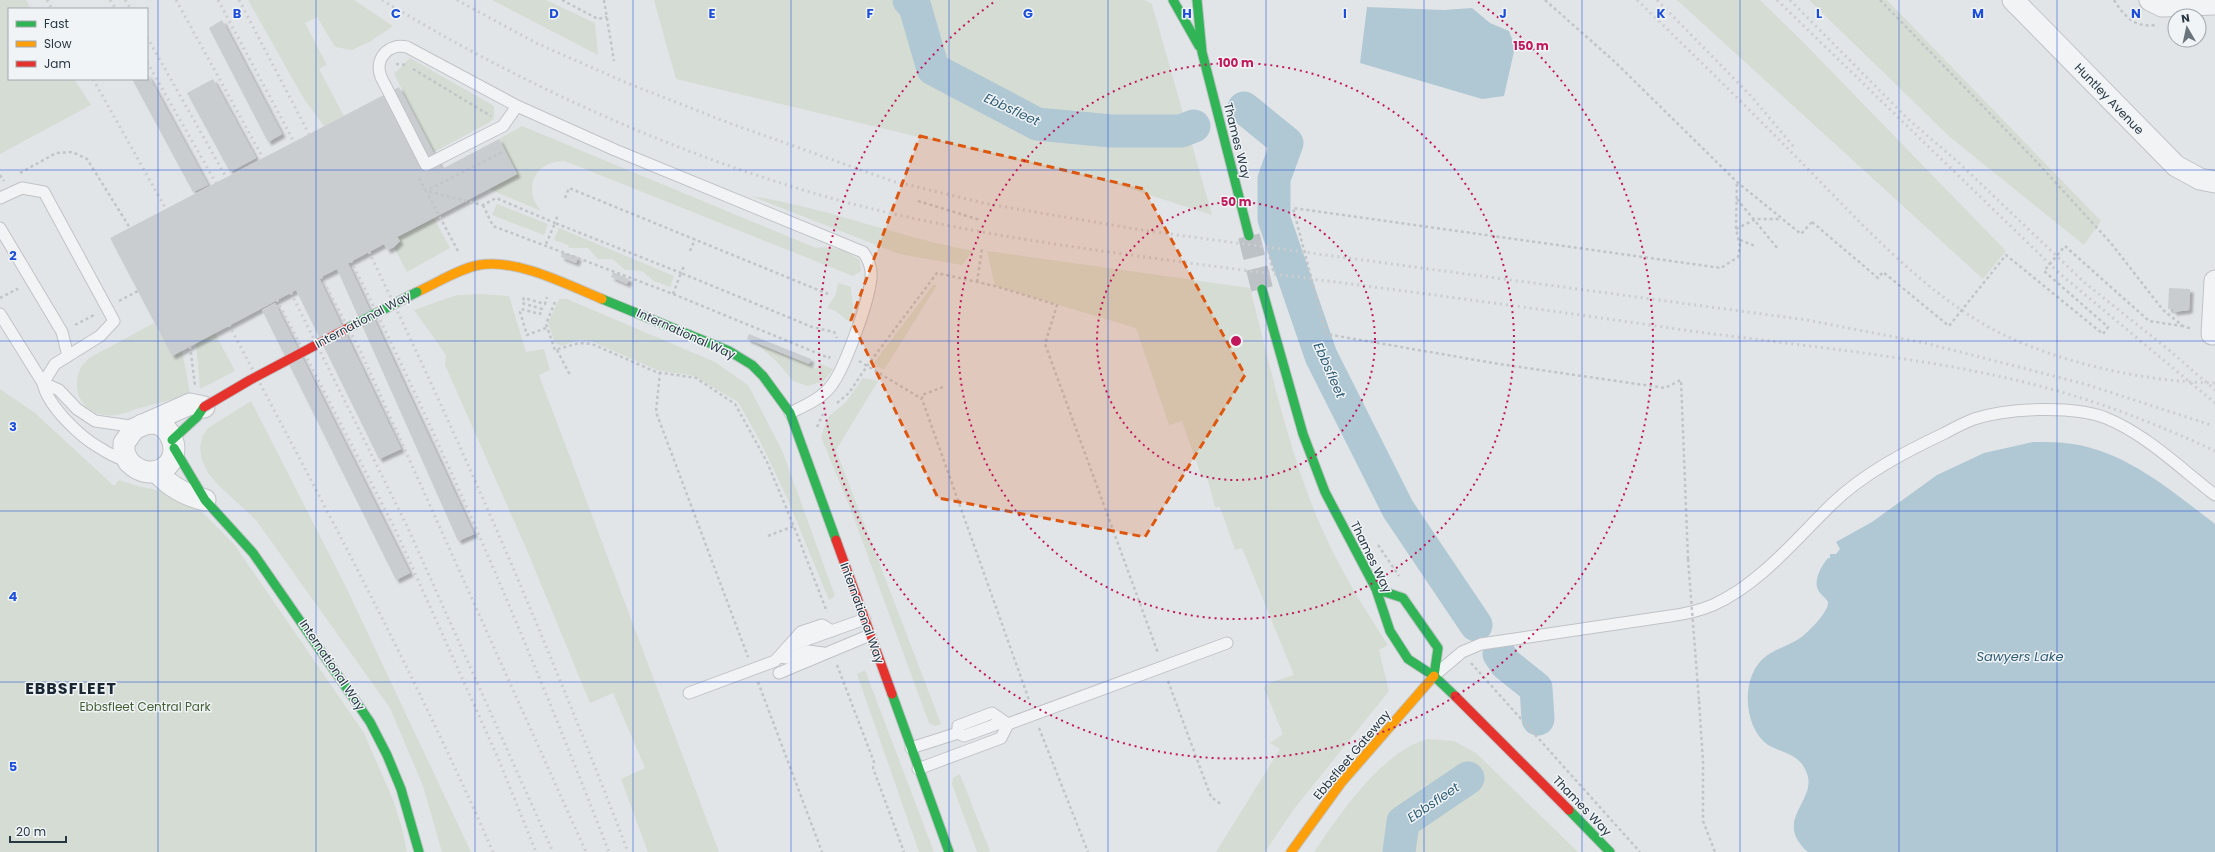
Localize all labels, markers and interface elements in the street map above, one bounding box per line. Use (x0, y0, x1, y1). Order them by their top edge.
text: B (233, 4, 242, 23)
text: C (391, 4, 401, 23)
text: D (549, 4, 559, 23)
text: E (708, 4, 716, 23)
text: F (866, 4, 874, 23)
text: G (1023, 4, 1033, 23)
text: H (1182, 4, 1192, 23)
text: I (1343, 4, 1347, 23)
text: J (1499, 4, 1507, 23)
text: K (1656, 4, 1666, 23)
text: L (1816, 4, 1822, 23)
text: M (1972, 4, 1984, 23)
text: N (2131, 4, 2141, 23)
legend (8, 8, 148, 80)
north arrow (2167, 8, 2207, 48)
text: N (2180, 10, 2191, 27)
text: Fast (44, 15, 69, 32)
text: Slow (44, 35, 72, 52)
text: 150 m (1513, 37, 1549, 54)
text: 100 m (1218, 54, 1254, 71)
text: Jam (44, 55, 71, 72)
street label: Huntley Avenue (2071, 59, 2148, 138)
water label: Ebbsfleet (981, 88, 1043, 131)
street label: Thames Way (1220, 101, 1255, 181)
text: 50 m (1221, 193, 1252, 210)
text: 2 (9, 246, 17, 265)
street label: International Way (312, 287, 414, 352)
street label: International Way (634, 304, 738, 363)
centre of rings (1229, 334, 1243, 348)
water label: Ebbsfleet (1309, 339, 1350, 401)
text: 3 (9, 417, 17, 436)
street label: Thames Way (1347, 518, 1396, 596)
street label: International Way (836, 560, 889, 666)
text: 4 (9, 587, 18, 606)
street label: International Way (296, 616, 369, 714)
water label: Sawyers Lake (1976, 647, 2064, 666)
district label: EBBSFLEET (25, 677, 117, 700)
park label: Ebbsfleet Central Park (79, 698, 211, 715)
street label: Ebbsfleet Gateway (1309, 706, 1394, 803)
text: 5 (9, 757, 17, 776)
street label: Thames Way (1549, 772, 1616, 840)
water label: Ebbsfleet (1403, 778, 1463, 827)
scale bar (10, 818, 66, 844)
text: 20 m (16, 823, 46, 840)

